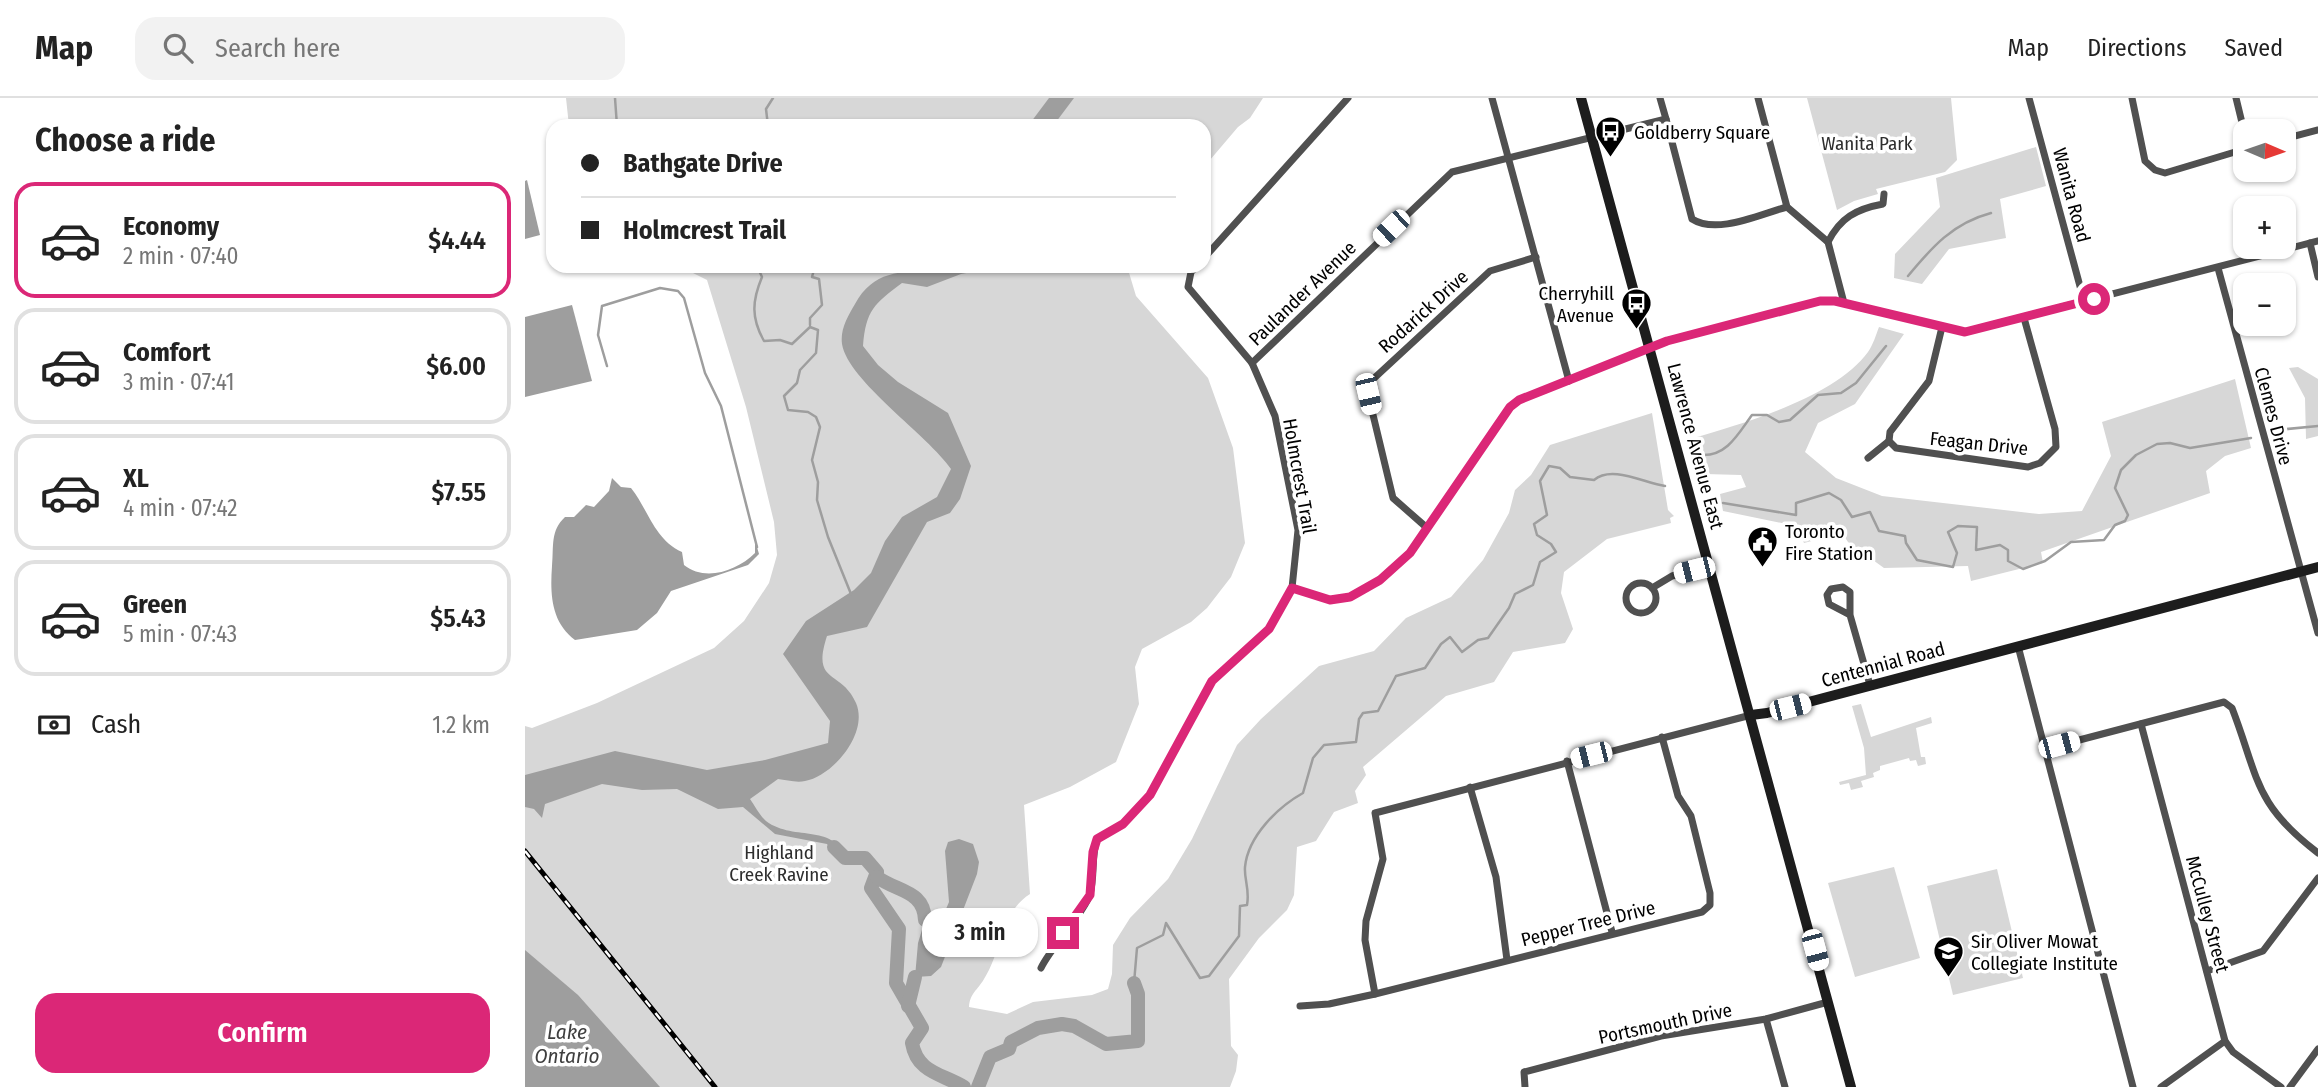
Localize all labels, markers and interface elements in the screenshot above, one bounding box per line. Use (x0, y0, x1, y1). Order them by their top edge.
search box (135, 17, 625, 80)
text: Map (35, 28, 93, 68)
icon: search (159, 29, 197, 67)
text: Search here (215, 33, 340, 64)
text: Map (2008, 34, 2049, 62)
text: Directions (2087, 34, 2186, 62)
text: Saved (2224, 34, 2283, 62)
bus stop icon: Goldberry Square (1594, 115, 1628, 159)
north arrow (2233, 119, 2296, 182)
map controls (2233, 119, 2296, 336)
text: Choose a ride (35, 121, 216, 159)
place label: Goldberry Square (1634, 121, 1770, 144)
park label: Wanita Park (1821, 132, 1913, 155)
street label: Wanita Road (2048, 145, 2095, 245)
text: Bathgate Drive (623, 148, 783, 179)
button: + (2233, 196, 2296, 259)
car (1369, 206, 1414, 250)
icon: car (39, 209, 102, 272)
text: Economy (123, 211, 219, 242)
text: Holmcrest Trail (623, 215, 786, 246)
text: $4.44 (428, 225, 486, 256)
street label: Paulander Avenue (1244, 236, 1361, 350)
text: 2 min · 07:40 (123, 242, 239, 270)
street label: Rodarick Drive (1374, 265, 1473, 358)
button: − (2233, 273, 2296, 336)
place label: Cherryhill Avenue (1539, 282, 1614, 327)
route start (2078, 283, 2110, 315)
bus stop icon: Cherryhill Avenue (1620, 287, 1654, 331)
icon: car (39, 335, 102, 398)
text: Comfort (123, 337, 211, 368)
text: $6.00 (426, 351, 486, 382)
street label: Lawrence Avenue East (1662, 361, 1729, 532)
street label: Clemes Drive (2249, 365, 2298, 468)
text: 3 min · 07:41 (123, 368, 235, 396)
car (1354, 371, 1383, 417)
street label: Holmcrest Trail (1278, 417, 1321, 536)
street label: Feagan Drive (1929, 427, 2029, 460)
icon: car (39, 461, 102, 524)
text: XL (123, 463, 149, 494)
text: $7.55 (432, 477, 486, 508)
text: 4 min · 07:42 (123, 494, 237, 522)
place label: Toronto Fire Station (1785, 520, 1873, 565)
public building icon: Toronto Fire Station (1745, 525, 1779, 569)
car (1672, 555, 1717, 585)
icon: car (39, 587, 102, 650)
text: Green (123, 589, 187, 620)
text: $5.43 (430, 603, 486, 634)
text: 5 min · 07:43 (123, 620, 237, 648)
street label: Centennial Road (1819, 637, 1947, 692)
car (1768, 692, 1813, 722)
icon: cash (35, 706, 73, 744)
text: Cash (91, 709, 141, 740)
text: 1.2 km (432, 711, 490, 739)
car (2036, 729, 2083, 761)
car (1569, 740, 1614, 770)
park label: Highland Creek Ravine (729, 841, 829, 886)
street label: McCulley Street (2181, 853, 2234, 976)
street label: Pepper Tree Drive (1519, 896, 1657, 951)
callout: 3 min (923, 908, 1039, 958)
route end (1047, 917, 1079, 949)
text: 3 min (954, 918, 1006, 946)
car (1800, 927, 1831, 973)
place label: Sir Oliver Mowat Collegiate Institute (1971, 930, 2118, 975)
school or university icon: Sir Oliver Mowat Collegiate Institute (1931, 935, 1965, 979)
button: Confirm (35, 993, 490, 1073)
street label: Portsmouth Drive (1596, 998, 1734, 1049)
water label: Lake Ontario (535, 1019, 599, 1069)

